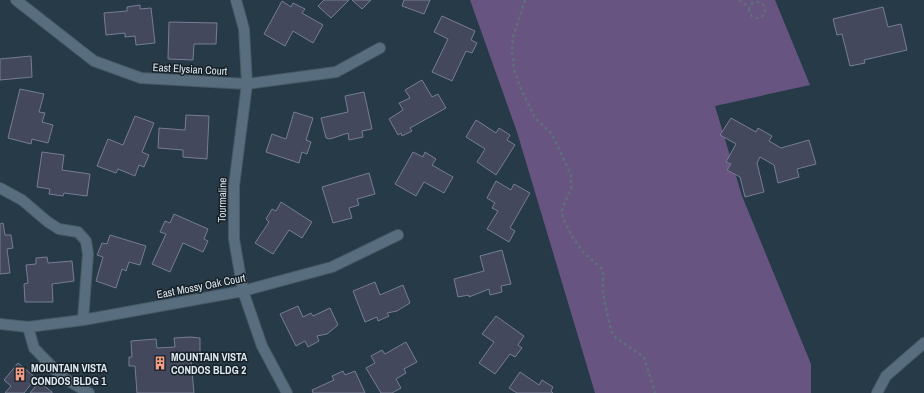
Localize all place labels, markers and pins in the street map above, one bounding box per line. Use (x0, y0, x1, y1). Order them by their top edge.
place label: MOUNTAIN VISTA CONDOS BLDG 2 (171, 350, 248, 377)
building icon: MOUNTAIN VISTA CONDOS BLDG 2 (152, 355, 168, 371)
place label: MOUNTAIN VISTA CONDOS BLDG 1 (31, 361, 108, 388)
building icon: MOUNTAIN VISTA CONDOS BLDG 1 (12, 366, 28, 382)

